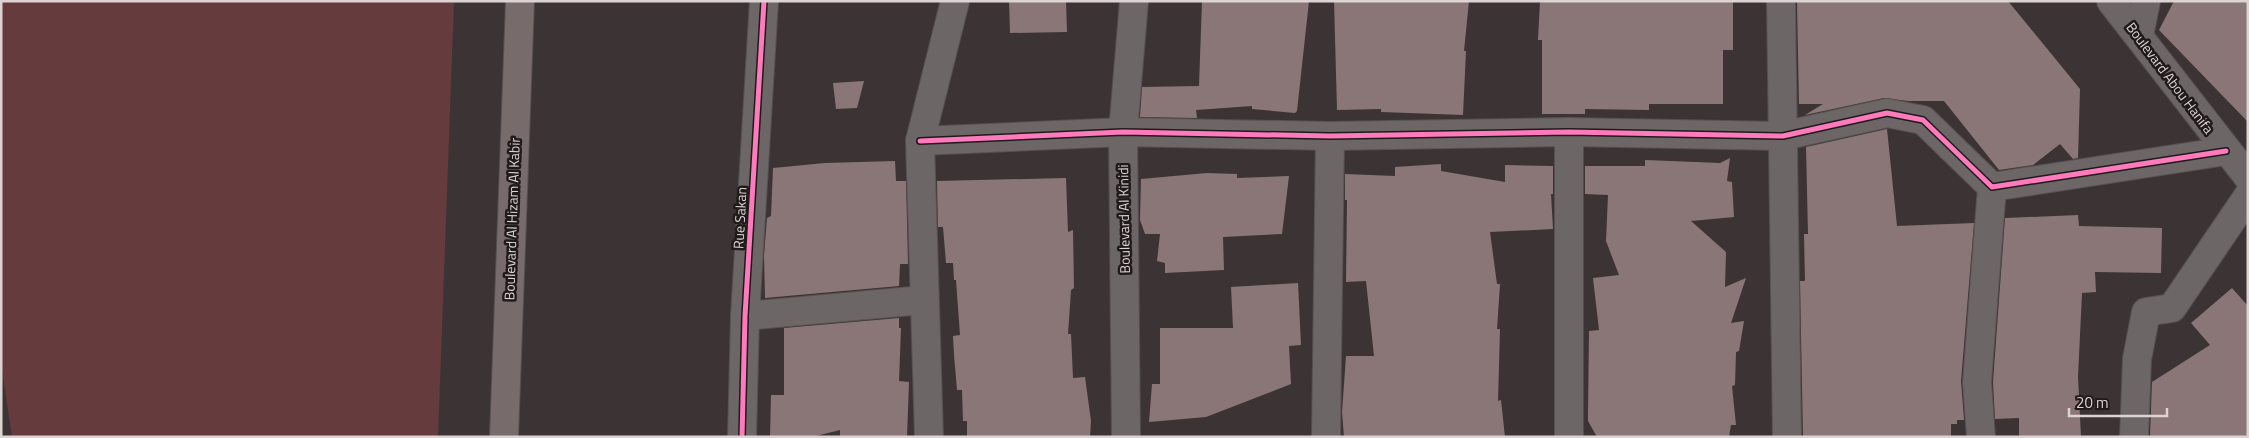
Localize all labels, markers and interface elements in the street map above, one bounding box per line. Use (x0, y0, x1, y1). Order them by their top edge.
street label: Boulevard Abou Hanifa (2121, 18, 2219, 138)
street label: Boulevard Al Hizam Al Kabir (498, 137, 525, 301)
street label: Boulevard Al Kinidi (1112, 164, 1135, 274)
street label: Rue Sakan (727, 186, 752, 249)
scale bar (2069, 386, 2166, 418)
text: 20 m (2076, 391, 2109, 414)

